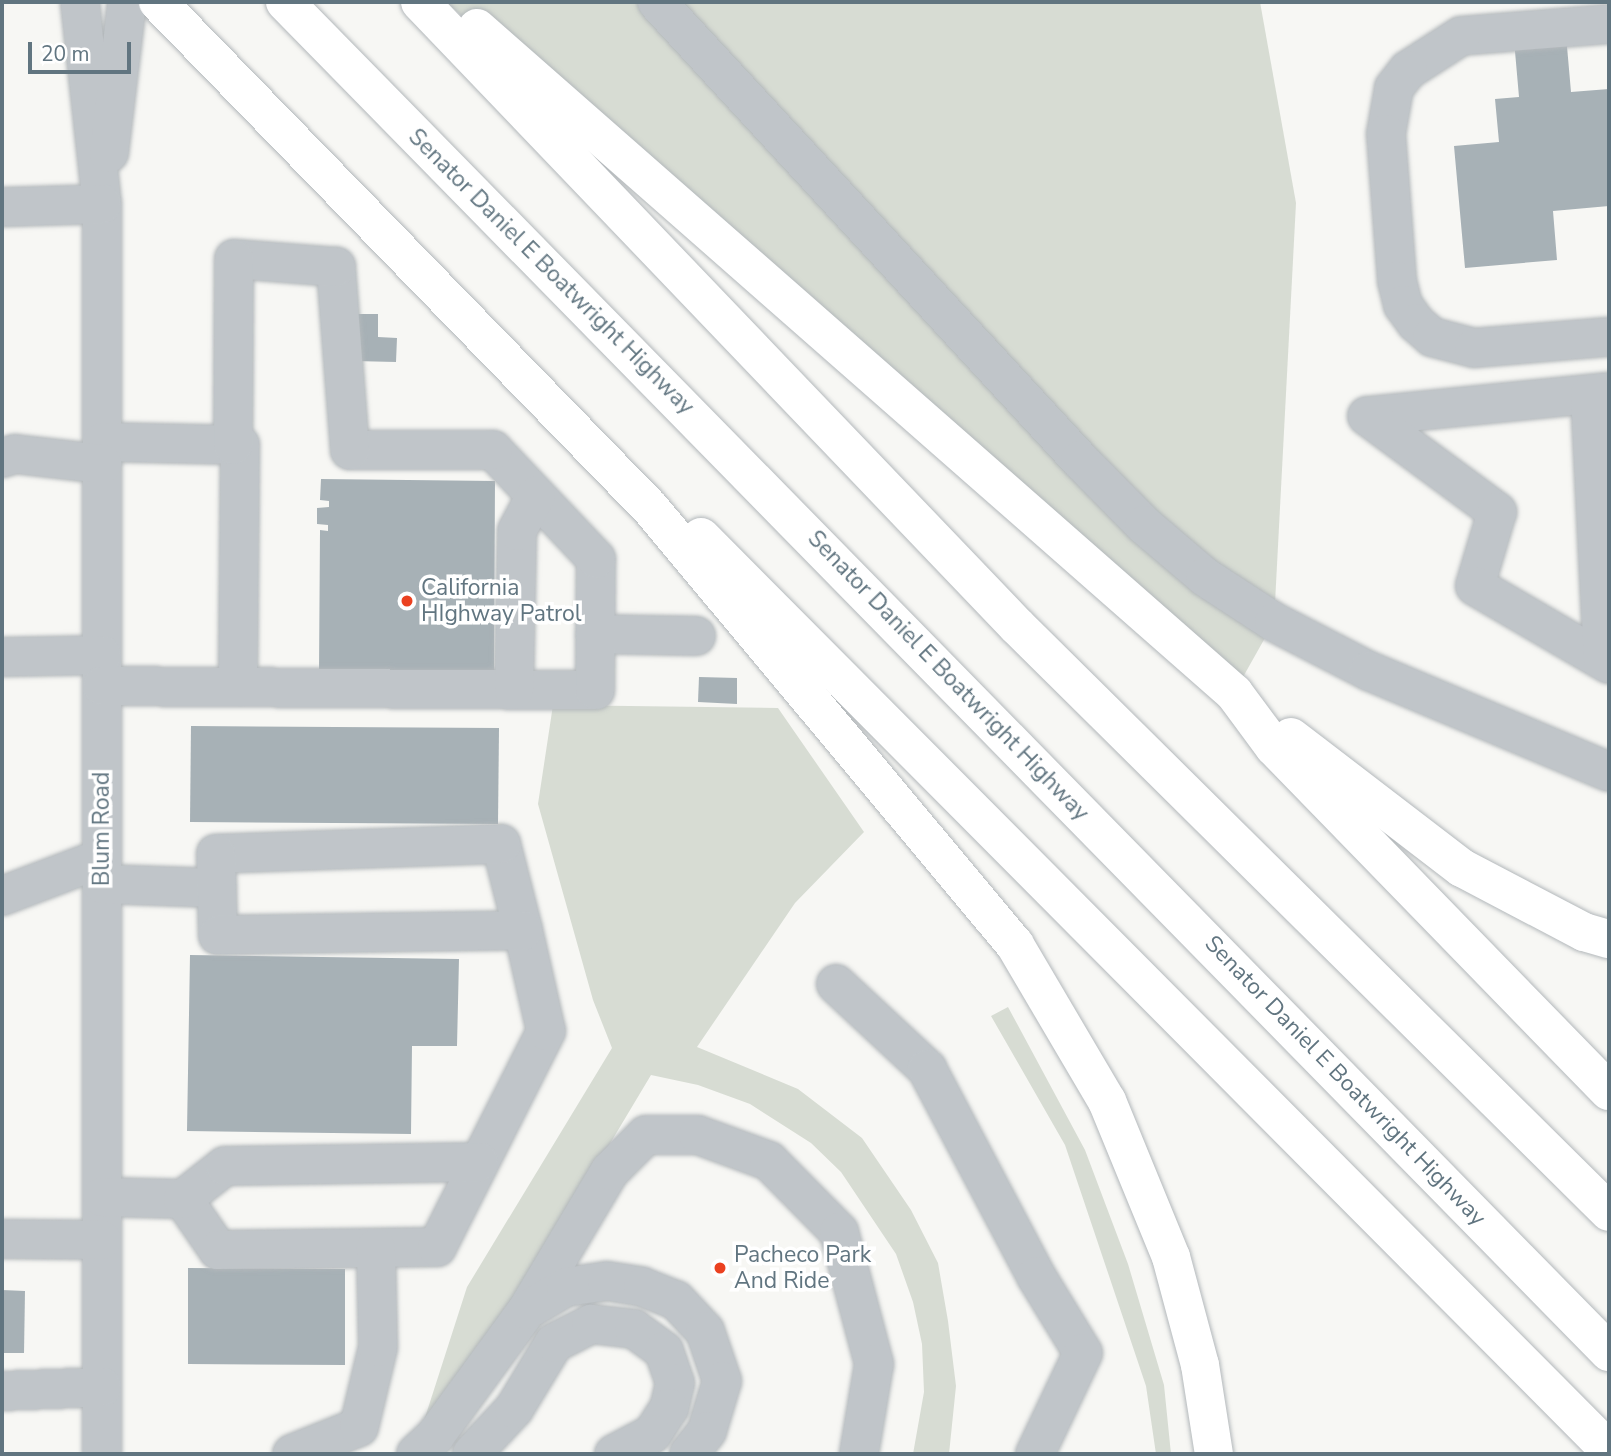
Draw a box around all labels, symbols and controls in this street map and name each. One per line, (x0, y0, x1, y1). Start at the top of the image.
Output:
scale bar (32, 28, 135, 72)
text: 20 m (41, 40, 90, 68)
street label: Senator Daniel E Boatwright Highway (402, 123, 700, 421)
street label: Senator Daniel E Boatwright Highway (802, 525, 1094, 827)
place label: California HIghway Patrol (421, 574, 582, 628)
marker: California HIghway Patrol (399, 593, 415, 609)
street label: Blum Road (88, 772, 116, 886)
street label: Senator Daniel E Boatwright Highway (1199, 930, 1491, 1232)
place label: Pacheco Park And Ride (734, 1241, 871, 1295)
marker: Pacheco Park And Ride (712, 1260, 728, 1276)

